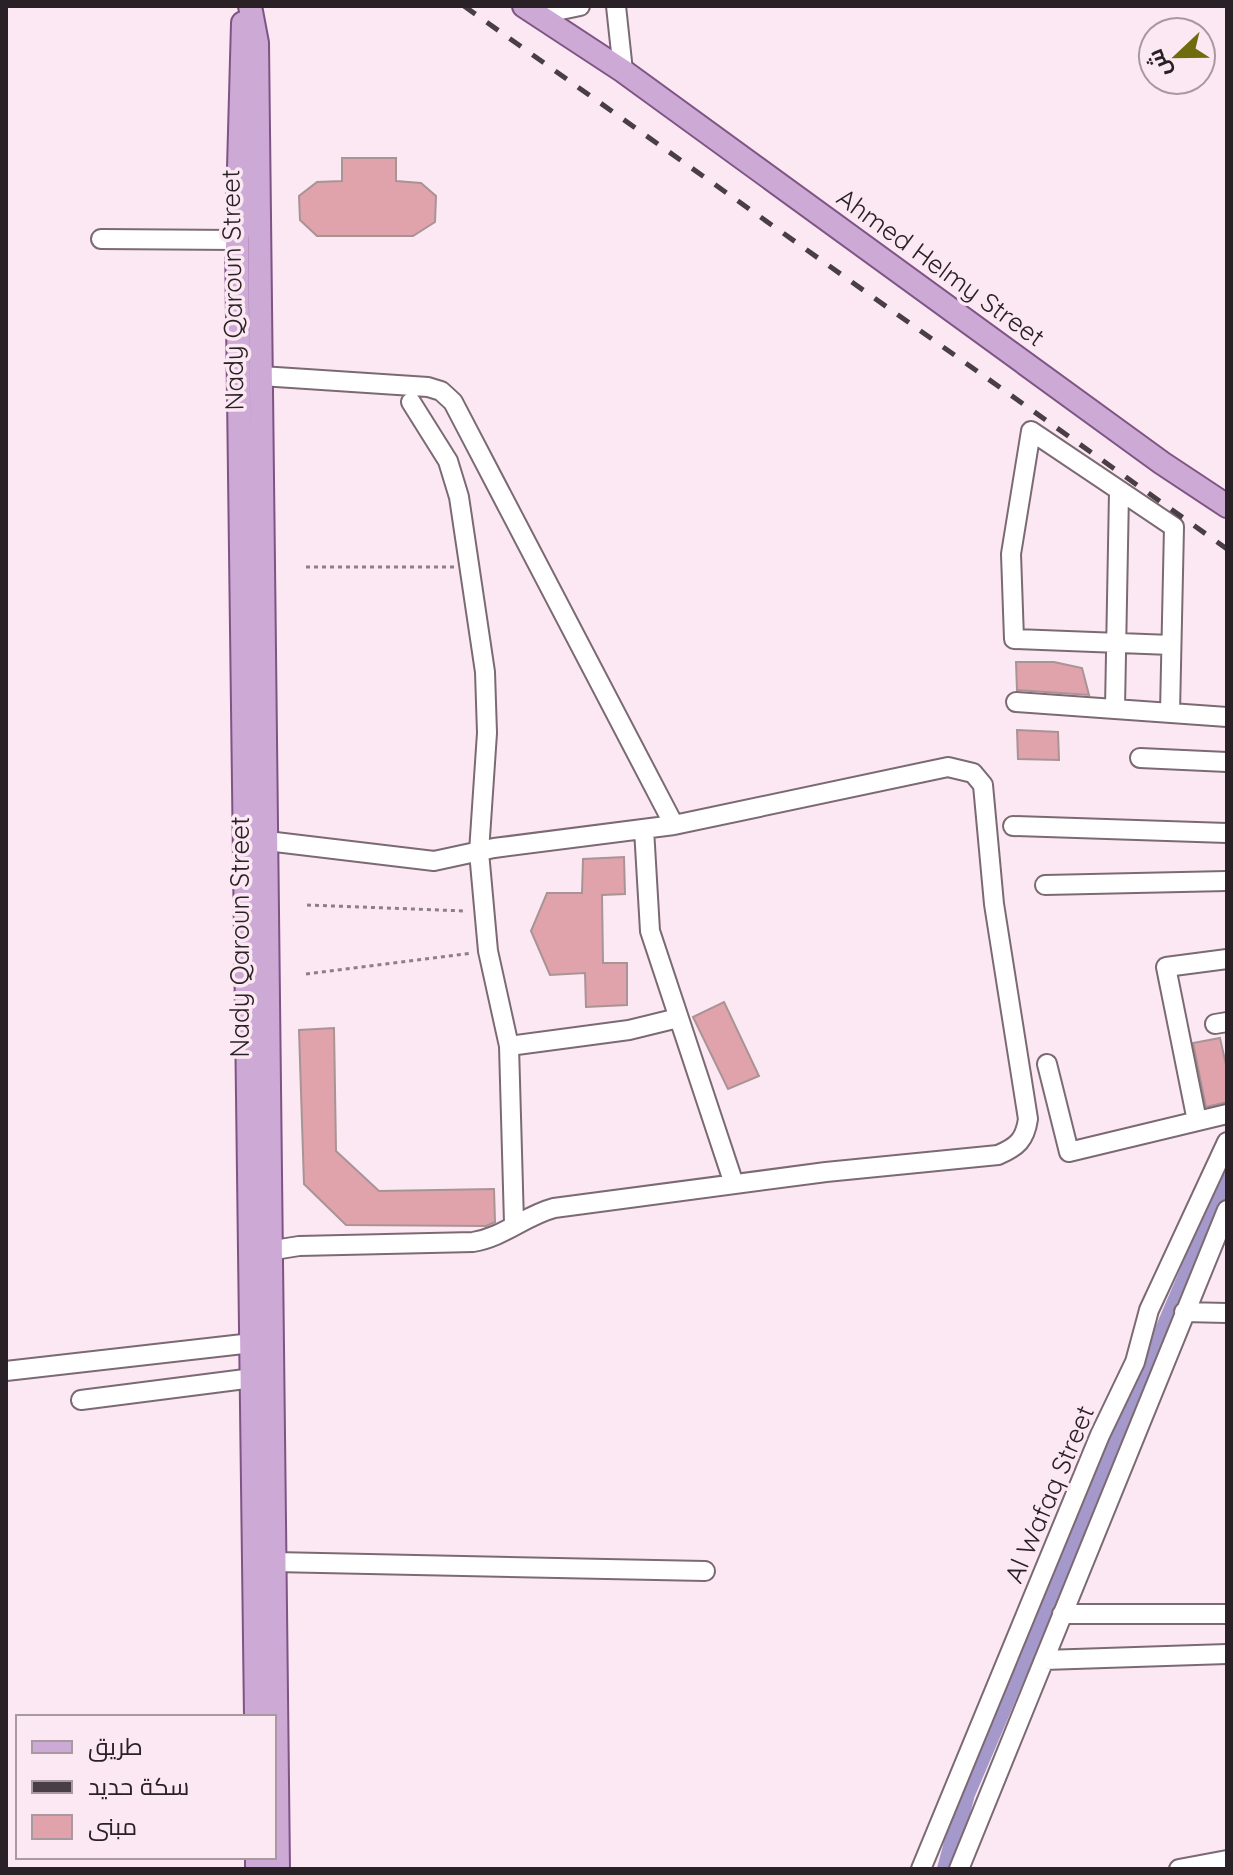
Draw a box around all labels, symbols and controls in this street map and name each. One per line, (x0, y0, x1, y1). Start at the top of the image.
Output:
north arrow (1137, 16, 1217, 96)
text: ش (1140, 45, 1177, 82)
street label: Nady Qaroun Street (213, 169, 251, 411)
street label: Ahmed Helmy Street (831, 181, 1051, 353)
street label: Nady Qaroun Street (223, 816, 256, 1058)
street label: Al Wafaq Street (997, 1400, 1101, 1588)
legend (16, 1715, 276, 1859)
text: طريق (88, 1731, 143, 1762)
text: سكة حديد (88, 1771, 189, 1801)
text: مبنى (88, 1811, 137, 1841)

